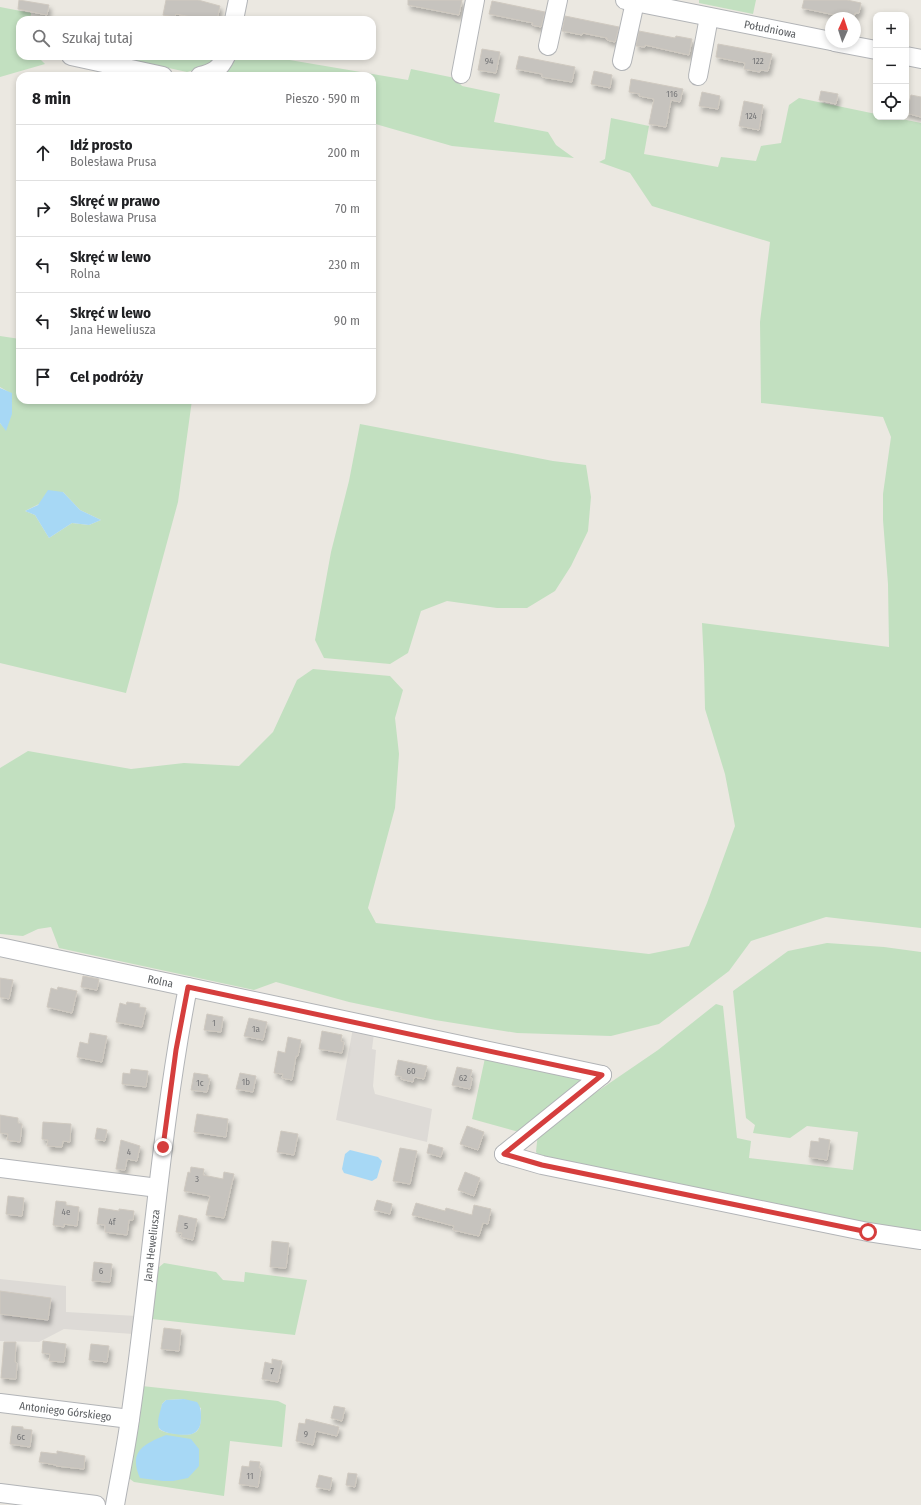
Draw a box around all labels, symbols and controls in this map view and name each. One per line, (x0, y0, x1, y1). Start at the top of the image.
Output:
north arrow (825, 12, 861, 48)
map controls (873, 12, 909, 120)
button: + (873, 12, 909, 48)
search box (16, 16, 376, 60)
street label: Południowa (743, 17, 797, 40)
icon: search (30, 27, 52, 49)
text: Szukaj tutaj (62, 29, 133, 47)
button: − (873, 48, 909, 84)
house number: 94 (485, 56, 494, 66)
house number: 122 (752, 56, 764, 66)
button: locate (873, 84, 909, 120)
text: 8 min (32, 88, 71, 109)
house number: 116 (666, 89, 678, 99)
text: Pieszo · 590 m (285, 91, 360, 106)
house number: 124 (745, 111, 757, 121)
text: Idź prosto (70, 136, 132, 154)
icon: ahead (32, 142, 54, 164)
text: 200 m (328, 145, 360, 160)
text: Bolesława Prusa (70, 154, 157, 169)
text: Skręć w prawo (70, 192, 160, 210)
icon: right (32, 198, 54, 220)
text: 70 m (335, 201, 360, 216)
text: Bolesława Prusa (70, 210, 157, 225)
text: Skręć w lewo (70, 248, 151, 266)
icon: left (32, 254, 54, 276)
text: 230 m (329, 257, 360, 272)
text: Rolna (70, 266, 100, 281)
text: Skręć w lewo (70, 304, 151, 322)
icon: left (32, 310, 54, 332)
text: 90 m (334, 313, 360, 328)
text: Jana Heweliusza (70, 322, 156, 337)
icon: arrive (32, 366, 54, 388)
text: Cel podróży (70, 368, 143, 386)
street label: Rolna (146, 972, 174, 990)
house number: 1 (212, 1018, 216, 1028)
house number: 1a (252, 1024, 261, 1034)
house number: 60 (406, 1066, 416, 1076)
house number: 62 (459, 1073, 467, 1083)
house number: 1b (242, 1077, 250, 1087)
house number: 1c (196, 1078, 204, 1088)
route end (154, 1138, 172, 1156)
house number: 4 (127, 1147, 132, 1157)
house number: 3 (195, 1174, 199, 1184)
house number: 4e (62, 1207, 71, 1217)
street label: Jana Heweliusza (141, 1209, 162, 1282)
house number: 4f (108, 1217, 117, 1227)
house number: 5 (184, 1221, 188, 1231)
route start (859, 1223, 877, 1241)
house number: 6 (99, 1266, 104, 1276)
house number: 7 (270, 1366, 274, 1376)
street label: Antoniego Górskiego (19, 1399, 113, 1423)
house number: 9 (304, 1429, 308, 1439)
house number: 6c (17, 1432, 25, 1442)
house number: 11 (247, 1471, 253, 1481)

